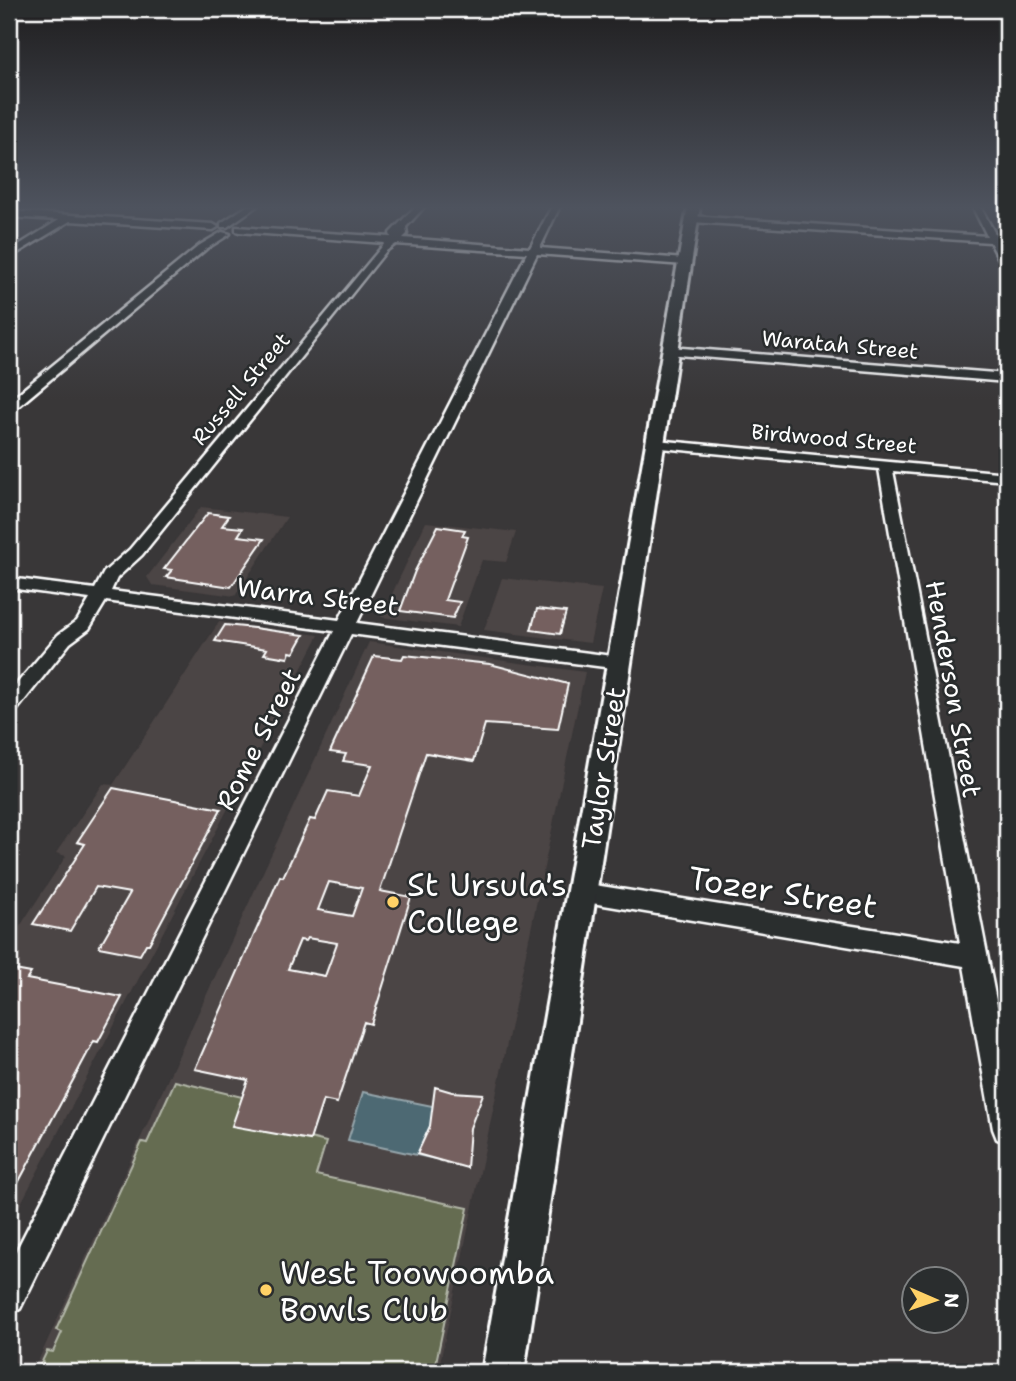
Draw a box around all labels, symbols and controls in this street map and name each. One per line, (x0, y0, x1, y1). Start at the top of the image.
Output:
street label: Waratah Street (761, 324, 919, 366)
street label: Russell Street (186, 327, 296, 451)
street label: Birdwood Street (750, 418, 918, 460)
street label: Warra Street (235, 569, 401, 623)
street label: Henderson Street (918, 578, 990, 800)
street label: Rome Street (207, 662, 309, 816)
street label: Taylor Street (573, 684, 633, 852)
street label: Tozer Street (686, 856, 880, 928)
place label: St Ursula's College (407, 863, 567, 943)
marker: St Ursula's College (385, 894, 401, 910)
place label: West Toowoomba Bowls Club (280, 1251, 554, 1331)
north arrow (900, 1266, 970, 1336)
marker: West Toowoomba Bowls Club (258, 1282, 274, 1298)
text: N (939, 1293, 964, 1309)

